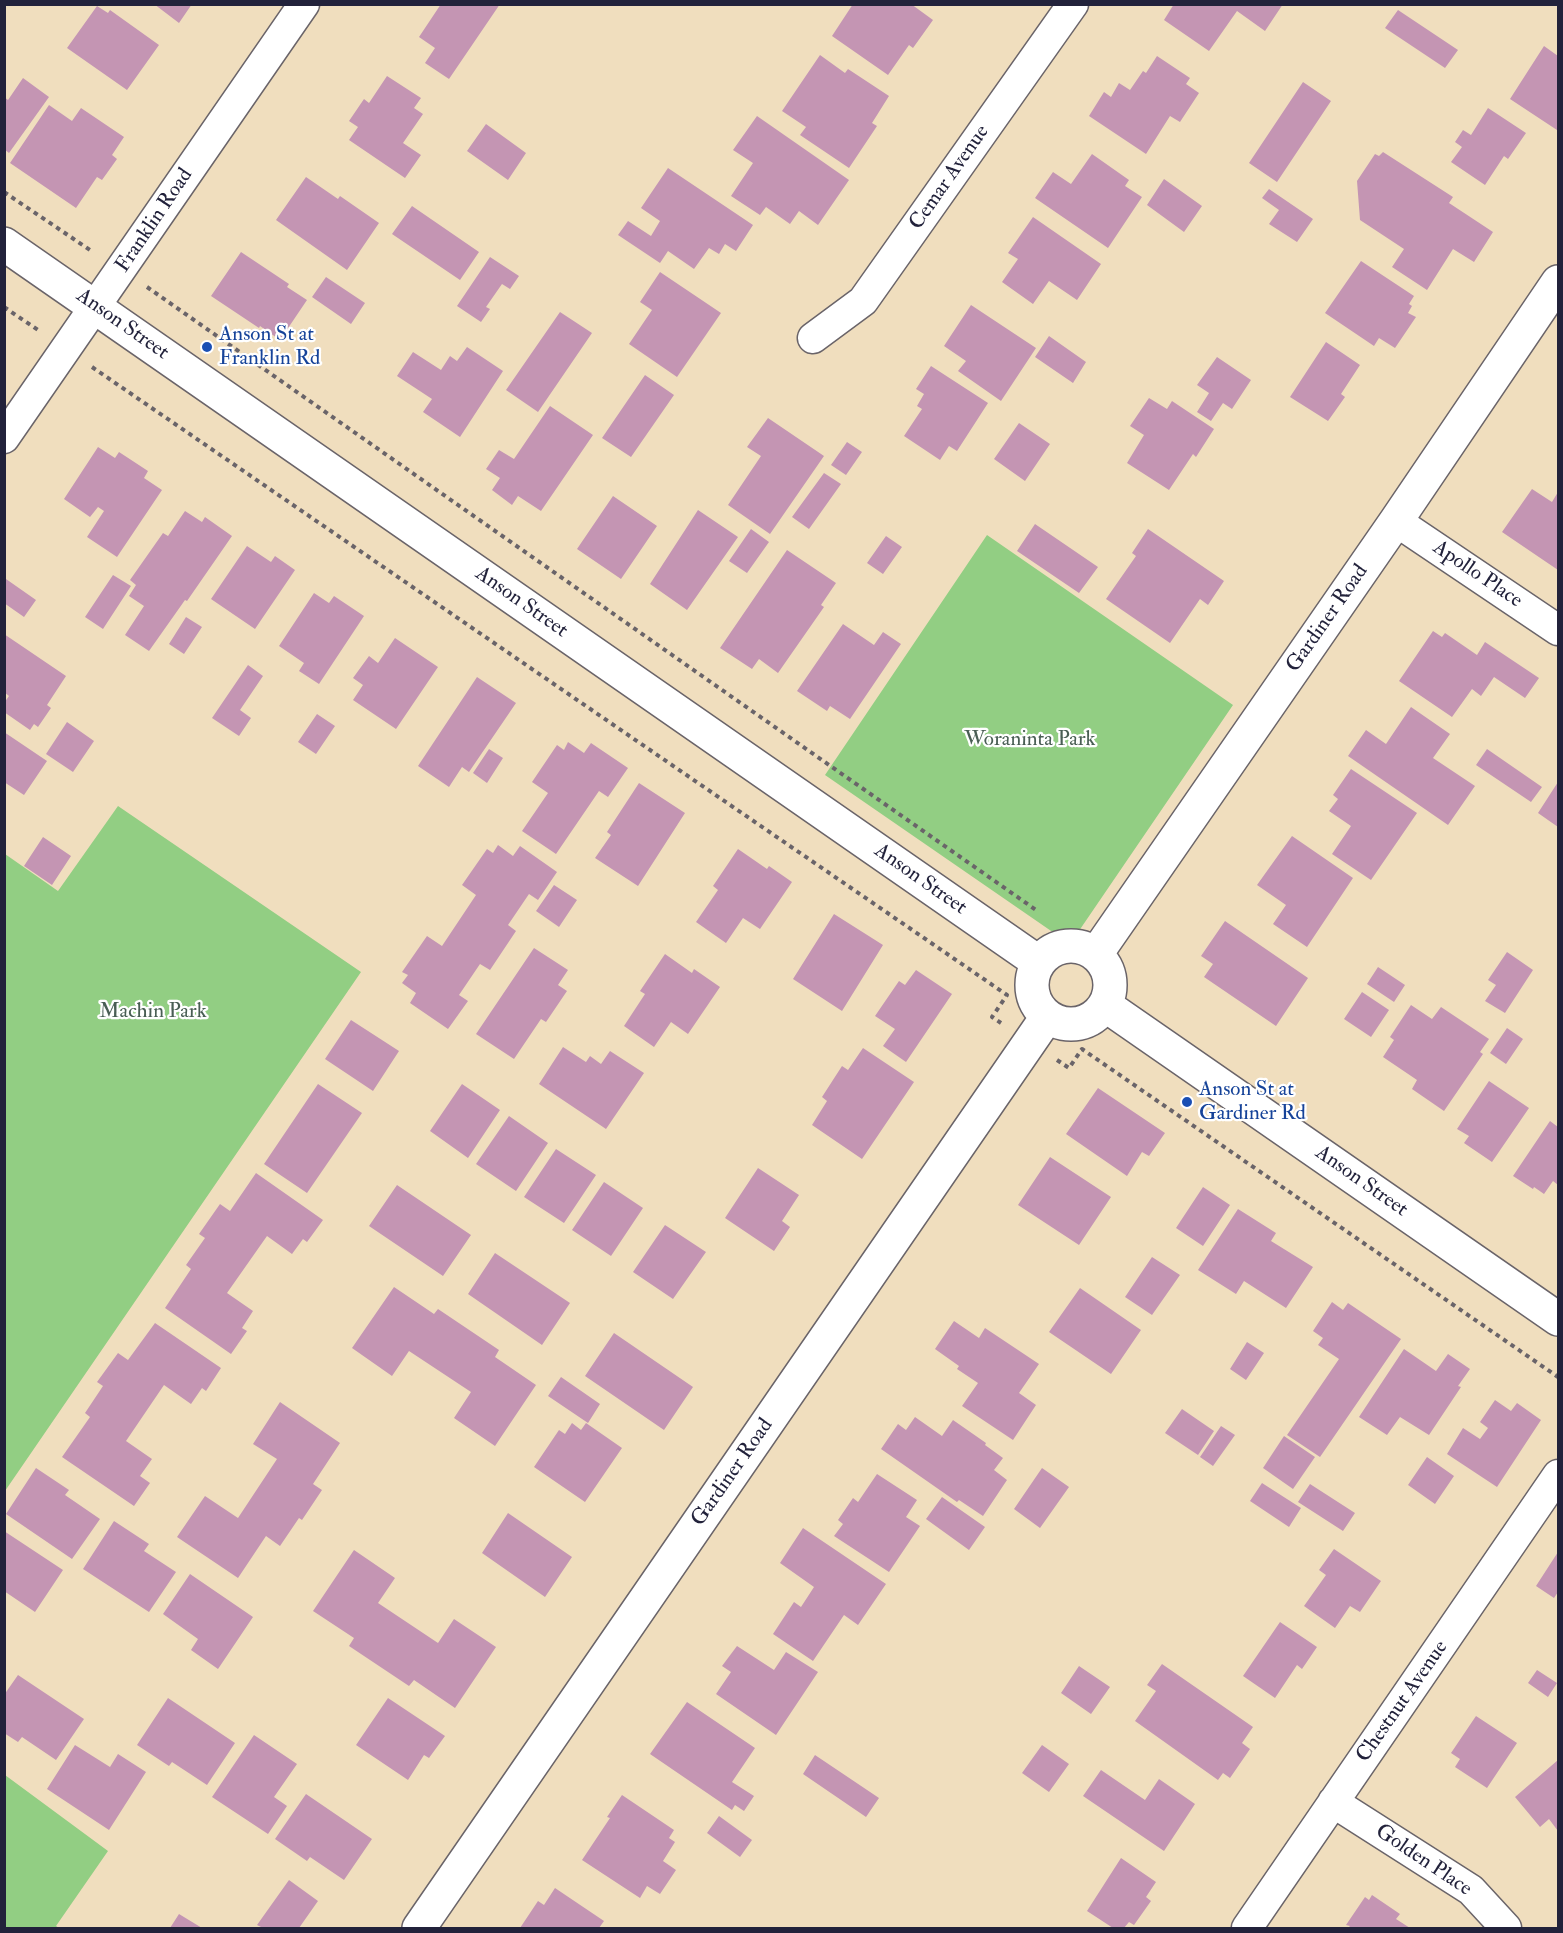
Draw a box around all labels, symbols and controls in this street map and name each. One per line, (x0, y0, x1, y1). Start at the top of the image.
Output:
street label: Cemar Avenue (905, 121, 995, 235)
street label: Franklin Road (111, 164, 199, 278)
street label: Anson Street (71, 284, 173, 366)
place label: Anson St at Franklin Rd (219, 322, 320, 372)
marker: Anson St at Franklin Rd (200, 340, 214, 354)
street label: Apollo Place (1427, 536, 1527, 614)
street label: Gardiner Road (1282, 560, 1374, 678)
street label: Anson Street (470, 562, 572, 644)
park label: Woraninta Park (964, 727, 1096, 753)
street label: Anson Street (869, 839, 971, 921)
park label: Machin Park (99, 999, 207, 1025)
place label: Anson St at Gardiner Rd (1199, 1077, 1306, 1127)
marker: Anson St at Gardiner Rd (1180, 1095, 1194, 1109)
street label: Anson Street (1310, 1141, 1412, 1223)
street label: Gardiner Road (687, 1414, 779, 1532)
street label: Chestnut Avenue (1352, 1636, 1454, 1768)
street label: Golden Place (1370, 1820, 1476, 1902)

